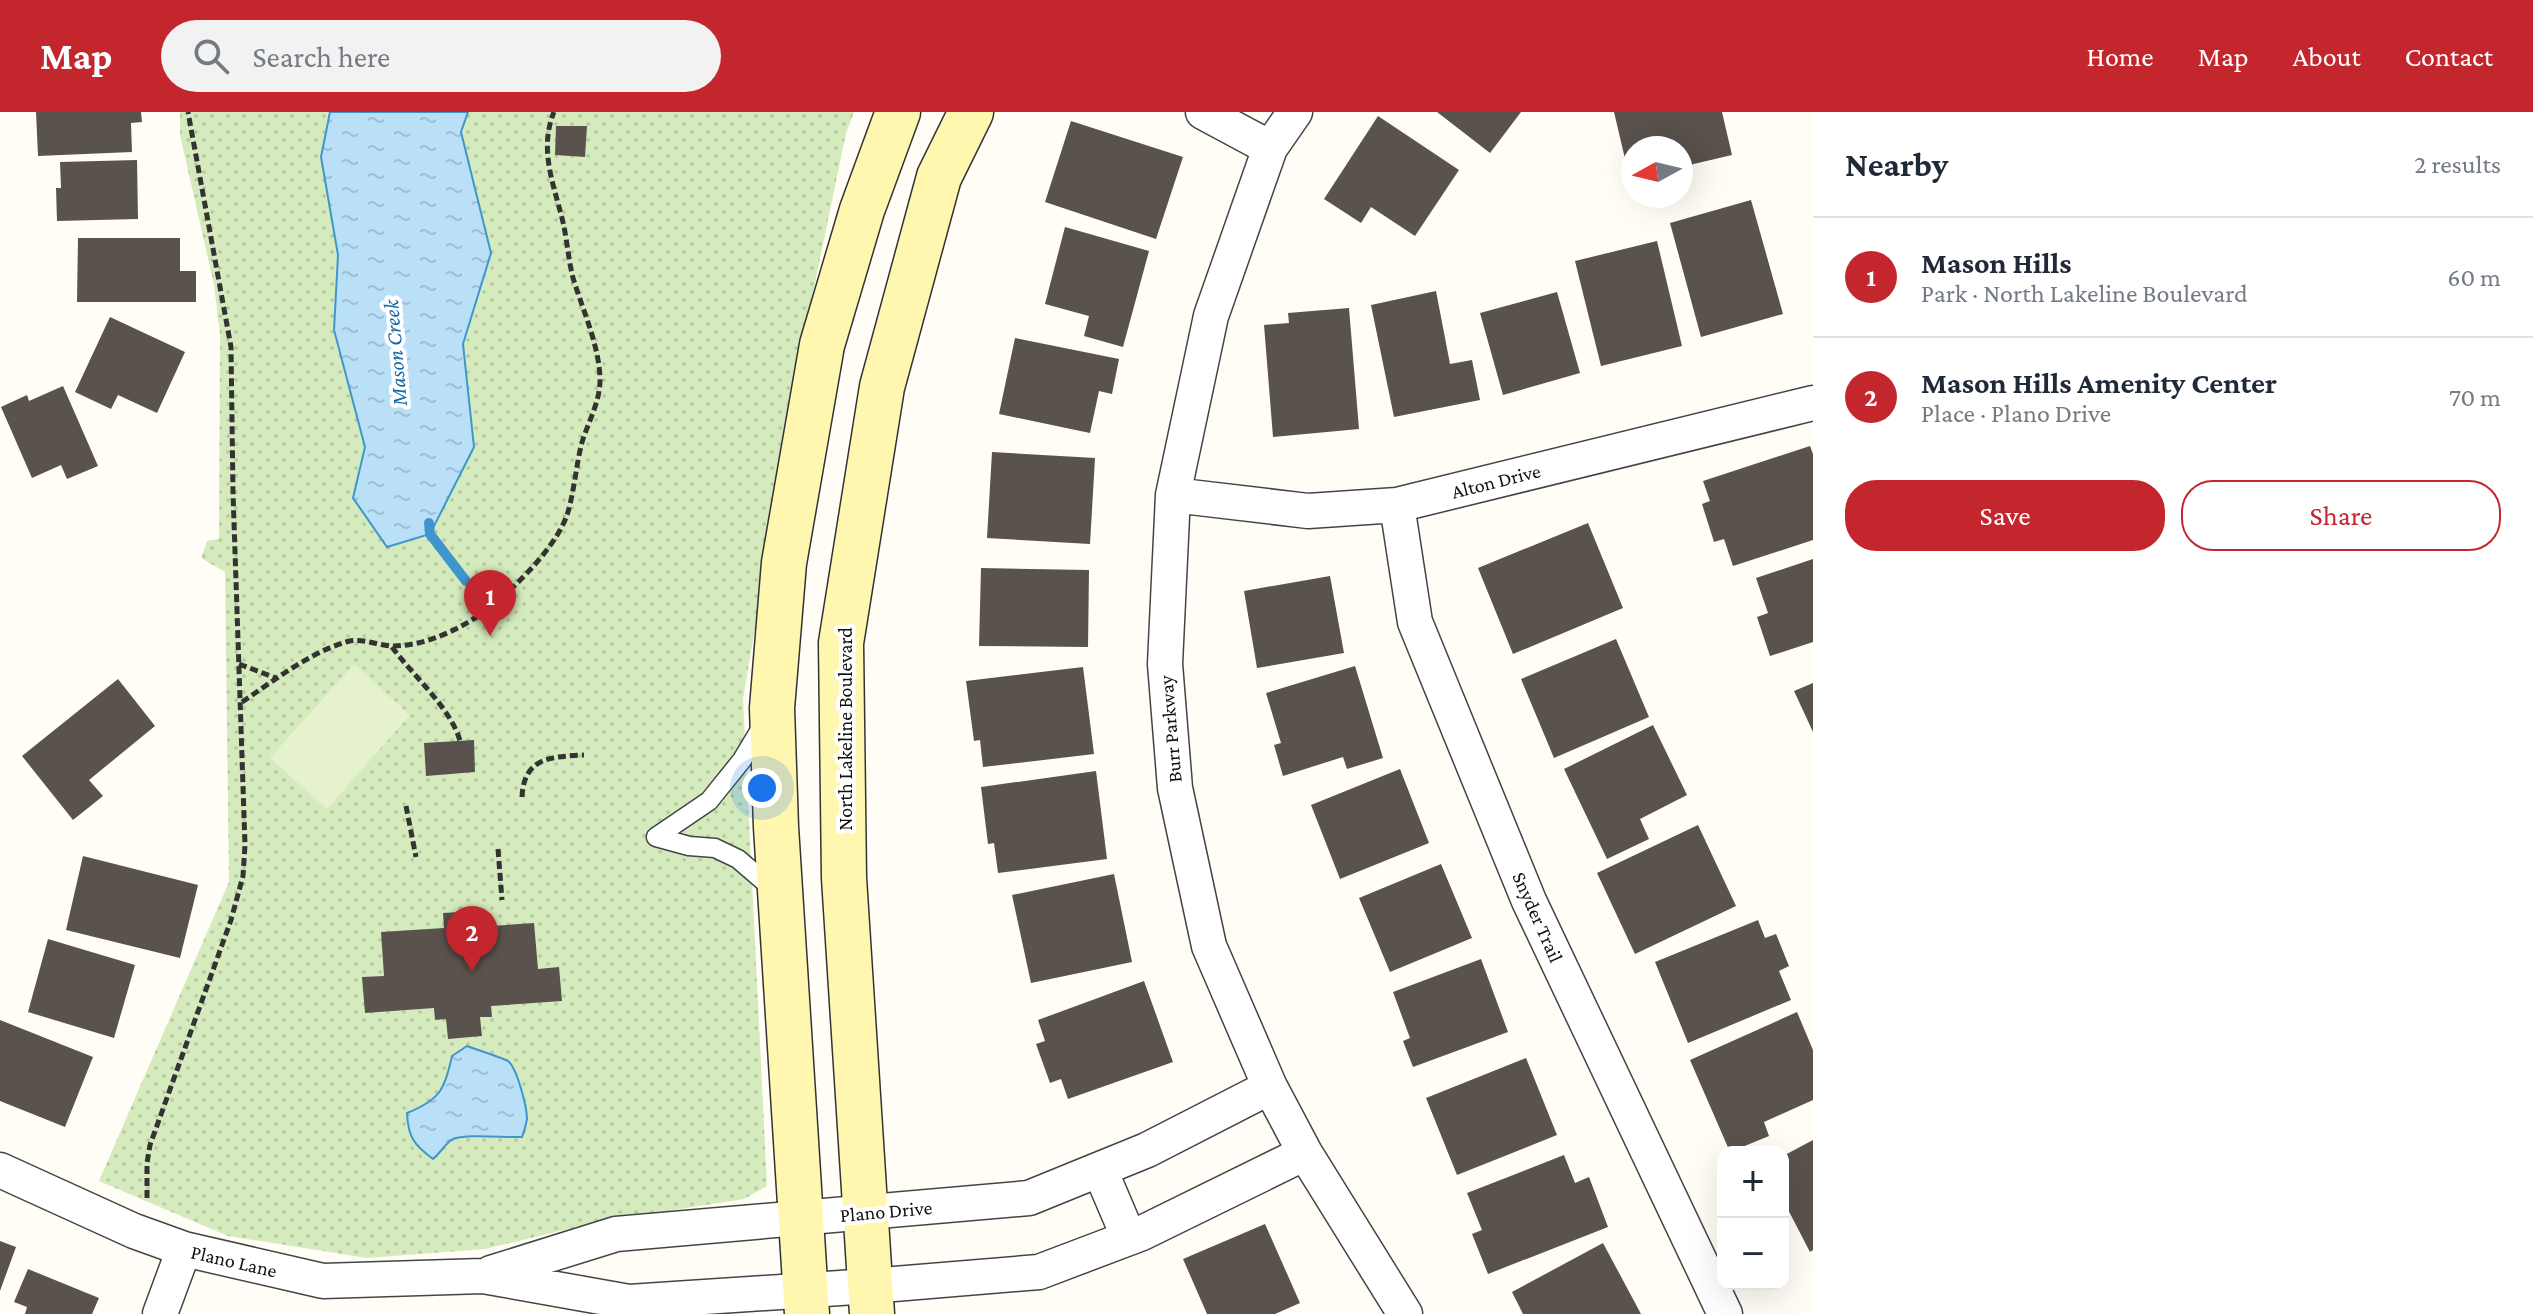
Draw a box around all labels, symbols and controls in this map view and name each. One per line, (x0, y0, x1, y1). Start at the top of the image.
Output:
search box (161, 20, 721, 92)
icon: search (189, 34, 233, 78)
text: Map (40, 35, 113, 77)
text: Search here (253, 40, 390, 73)
text: Home (2087, 41, 2154, 72)
text: Map (2198, 41, 2249, 72)
text: About (2293, 41, 2361, 72)
text: Contact (2405, 41, 2493, 72)
north arrow (1621, 136, 1693, 208)
text: Nearby (1845, 146, 1948, 183)
text: 2 results (2414, 150, 2501, 179)
text: Mason Hills (1921, 246, 2072, 279)
text: 1 (1866, 263, 1876, 292)
text: 60 m (2447, 263, 2501, 292)
text: Park · North Lakeline Boulevard (1921, 279, 2248, 308)
water label: Mason Creek (378, 297, 412, 408)
text: Mason Hills Amenity Center (1921, 366, 2277, 399)
text: 2 (1864, 383, 1878, 412)
text: 70 m (2449, 383, 2501, 412)
text: Place · Plano Drive (1921, 399, 2111, 428)
street label: Alton Drive (1449, 459, 1543, 503)
button: Save (1845, 480, 2165, 551)
button: Share (2181, 480, 2501, 551)
pin: 1 (464, 570, 516, 636)
street label: North Lakeline Boulevard (834, 627, 856, 831)
street label: Burr Parkway (1154, 674, 1187, 784)
your location (742, 768, 782, 808)
street label: Snyder Trail (1507, 868, 1568, 966)
pin: 2 (446, 906, 498, 972)
map controls (1717, 1146, 1789, 1290)
button: + (1717, 1146, 1789, 1218)
street label: Plano Drive (839, 1196, 933, 1226)
button: − (1717, 1218, 1789, 1290)
street label: Plano Lane (189, 1240, 279, 1282)

